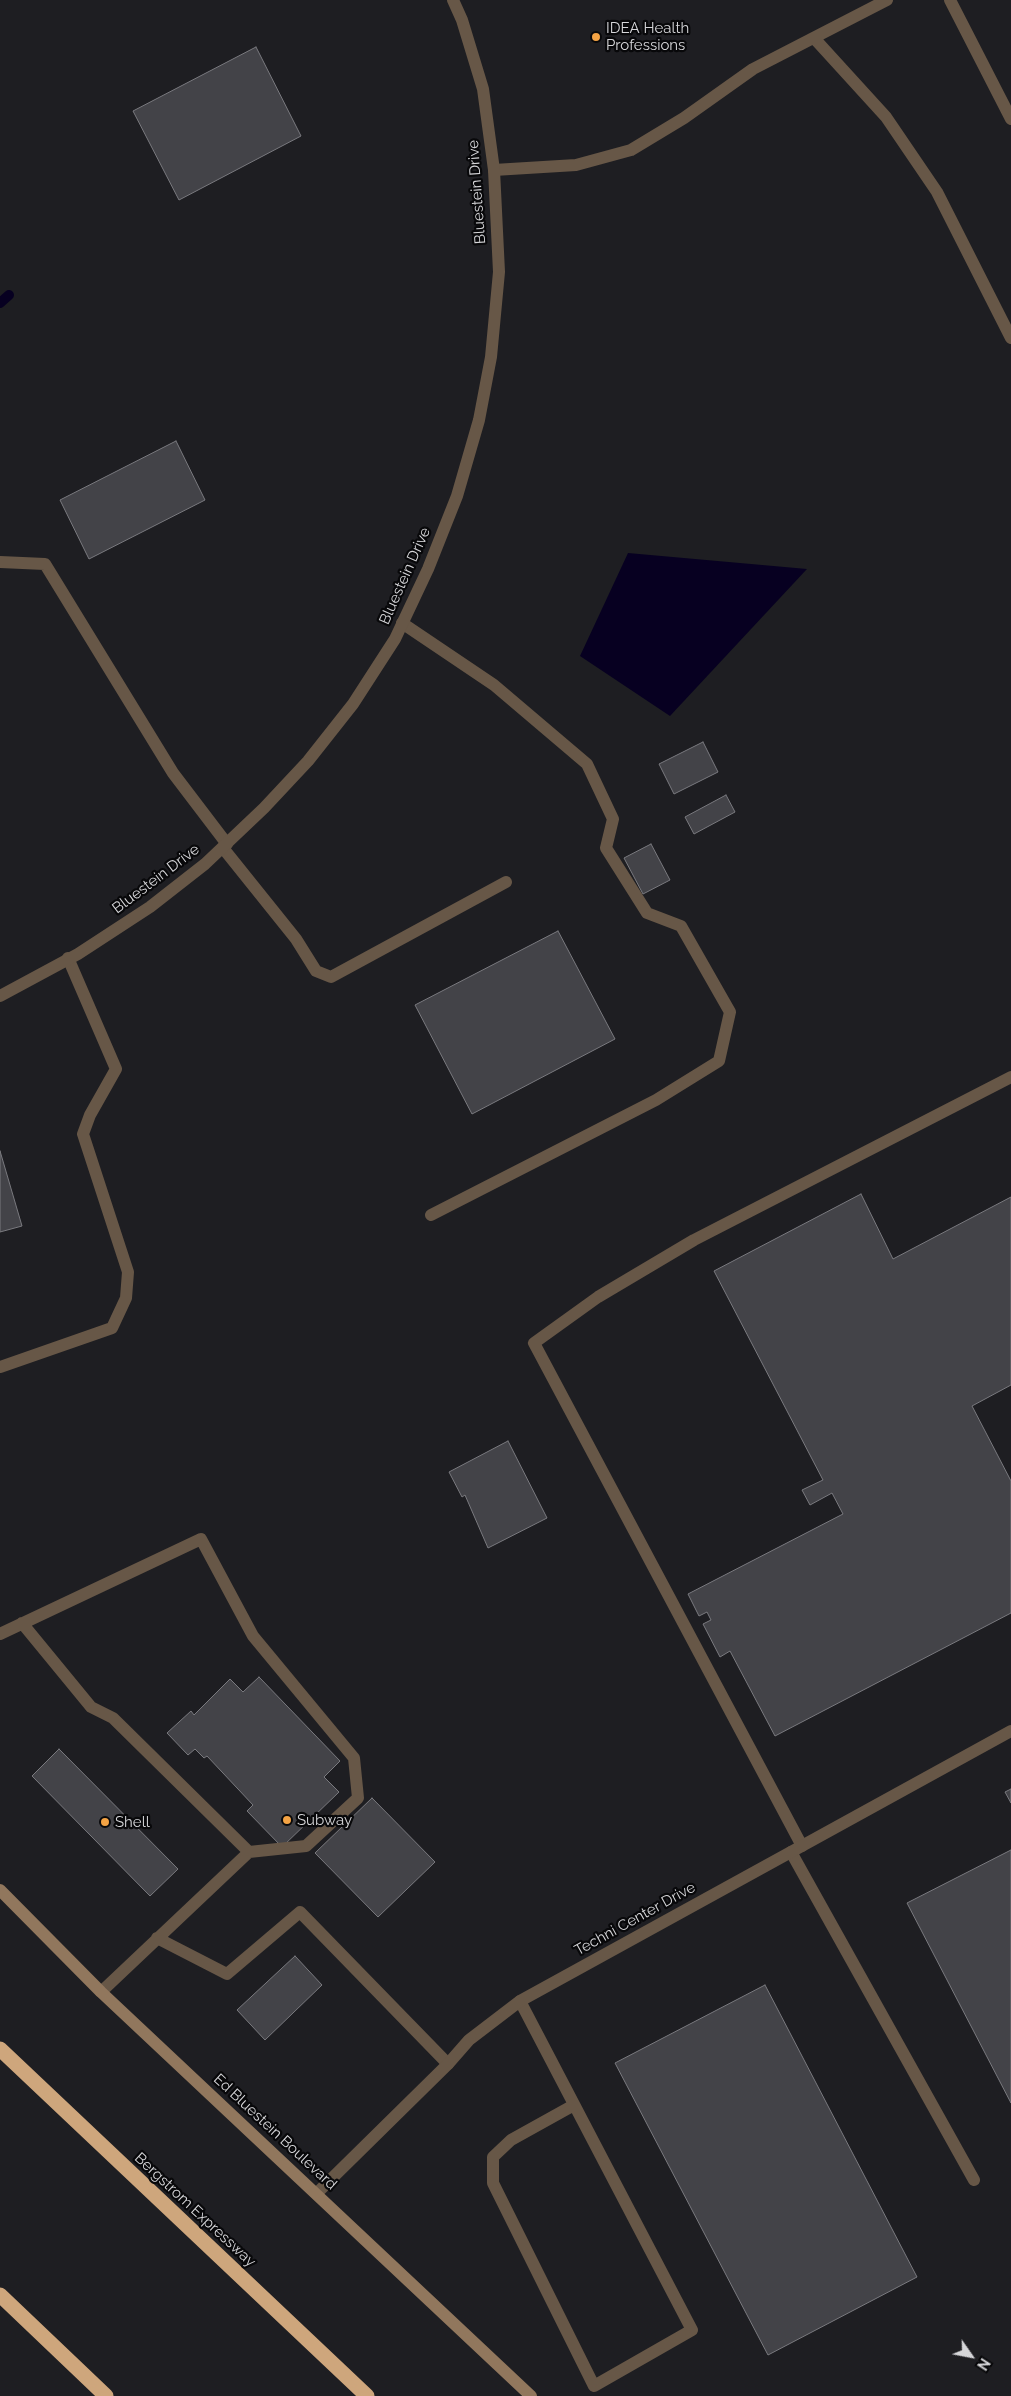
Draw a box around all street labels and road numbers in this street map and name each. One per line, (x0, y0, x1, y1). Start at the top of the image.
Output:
street label: Bluestein Drive (464, 139, 490, 245)
street label: Bluestein Drive (376, 525, 434, 627)
street label: Bluestein Drive (109, 840, 203, 918)
street label: Techni Center Drive (571, 1878, 699, 1960)
street label: Ed Bluestein Boulevard (210, 2070, 340, 2194)
street label: Bergstrom Expressway (131, 2149, 259, 2271)

